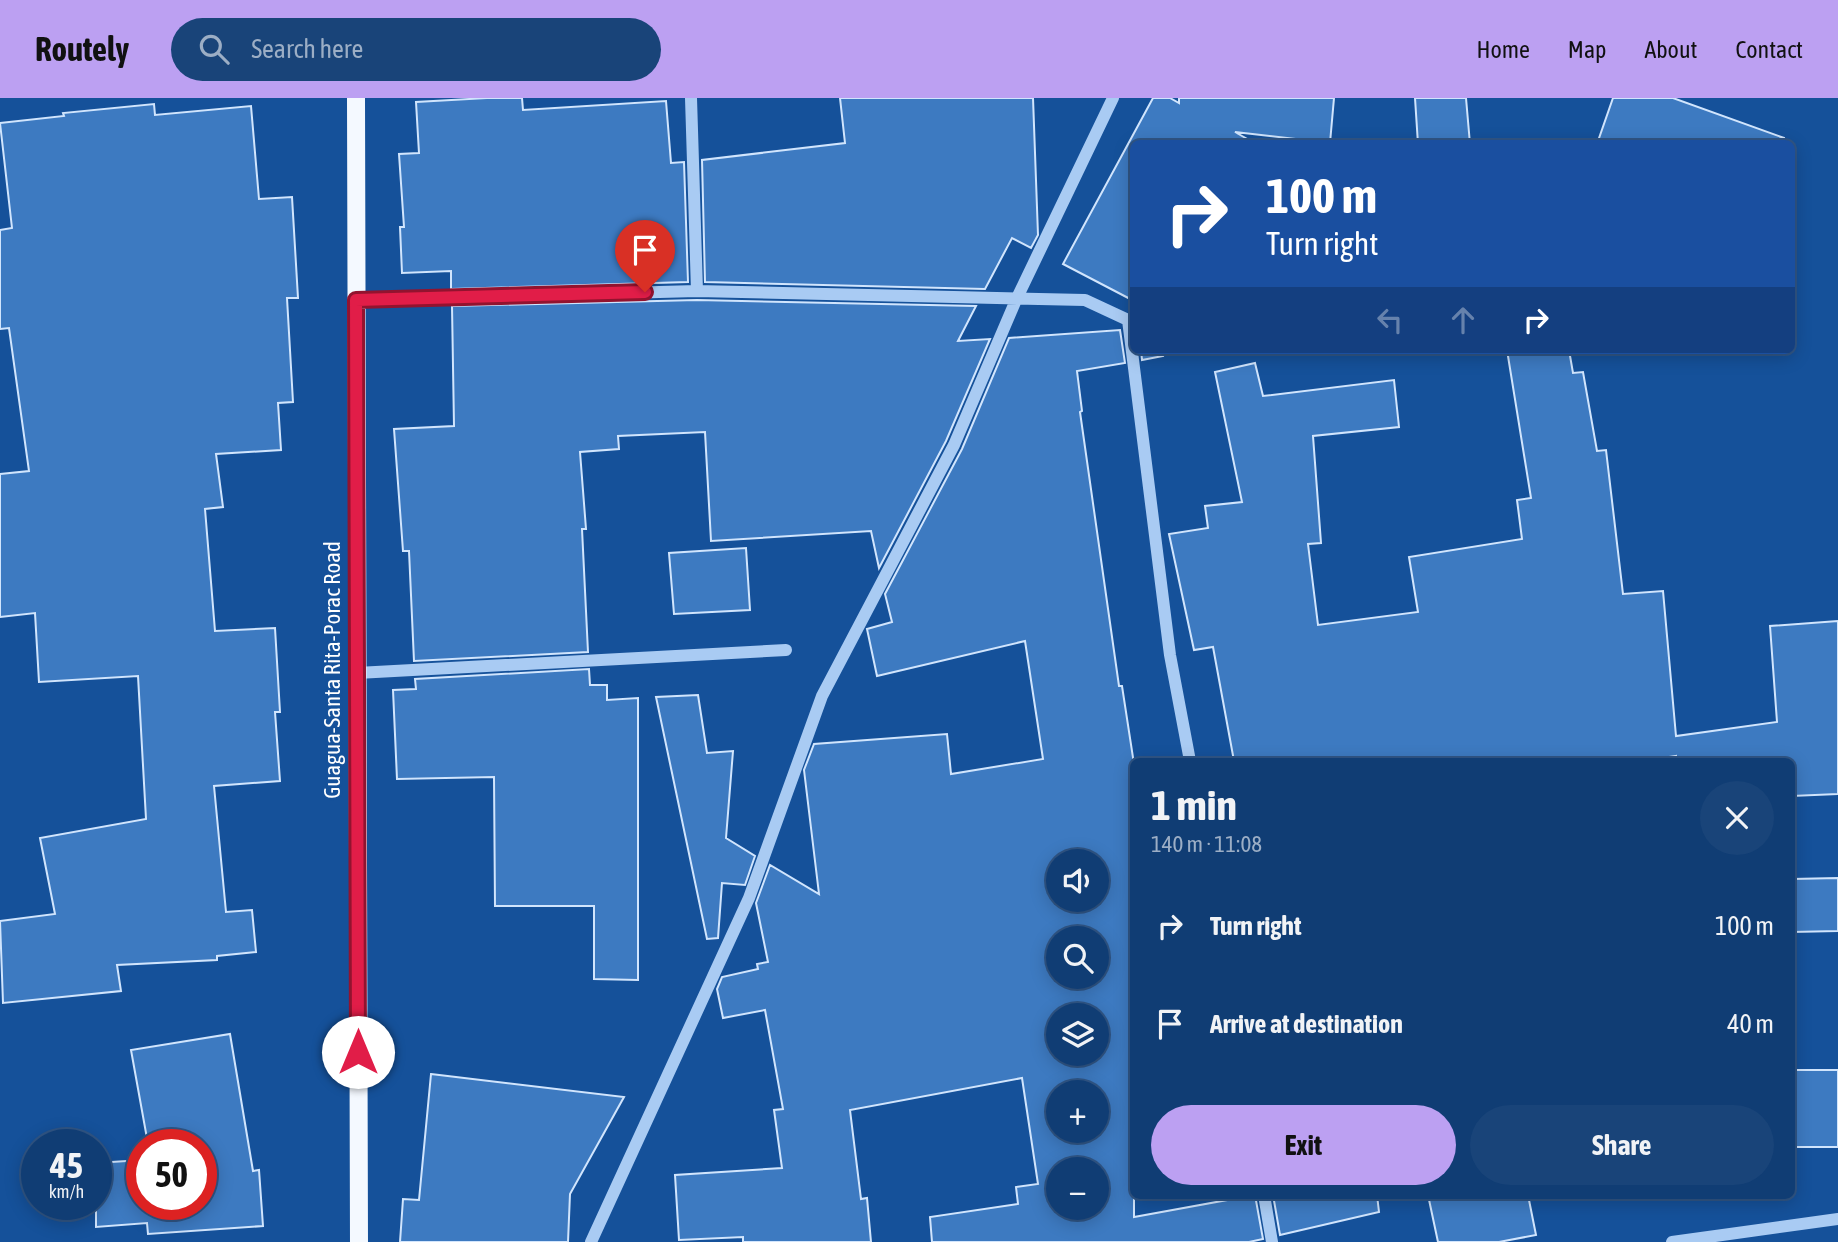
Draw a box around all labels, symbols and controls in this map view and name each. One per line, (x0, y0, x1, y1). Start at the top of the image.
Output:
search box (171, 18, 661, 81)
text: Routely (35, 30, 129, 68)
icon: search (195, 30, 233, 68)
text: Search here (251, 34, 363, 64)
text: Home (1476, 36, 1530, 63)
text: Map (1568, 36, 1606, 63)
text: About (1644, 36, 1697, 63)
text: Contact (1735, 36, 1803, 63)
text: 100 m (1266, 167, 1377, 223)
icon: right (1151, 168, 1242, 259)
pin (615, 220, 675, 292)
text: Turn right (1266, 225, 1379, 262)
icon: arrive (626, 231, 664, 269)
icon: left (1371, 301, 1409, 339)
icon: ahead (1444, 301, 1482, 339)
icon: right (1517, 301, 1555, 339)
street label: Guagua-Santa Rita-Porac Road (319, 541, 345, 799)
text: 1 min (1151, 781, 1237, 829)
button: close (1700, 781, 1774, 855)
text: 140 m · 11:08 (1151, 831, 1262, 857)
map controls (1046, 849, 1109, 1220)
button: sound (1046, 849, 1109, 912)
icon: right (1151, 907, 1189, 945)
text: Turn right (1210, 911, 1301, 941)
text: 100 m (1715, 911, 1774, 941)
button: search (1046, 926, 1109, 989)
button: layers (1046, 1003, 1109, 1066)
icon: arrive (1151, 1005, 1189, 1043)
text: Arrive at destination (1210, 1009, 1403, 1039)
text: 40 m (1727, 1009, 1774, 1039)
position arrow (321, 1015, 395, 1089)
button: + (1046, 1080, 1109, 1143)
button: Exit (1151, 1105, 1456, 1185)
button: Share (1470, 1105, 1774, 1185)
speed limit sign: 50 (126, 1129, 217, 1220)
text: 45 (50, 1145, 83, 1185)
button: − (1046, 1157, 1109, 1220)
text: km/h (49, 1181, 84, 1202)

